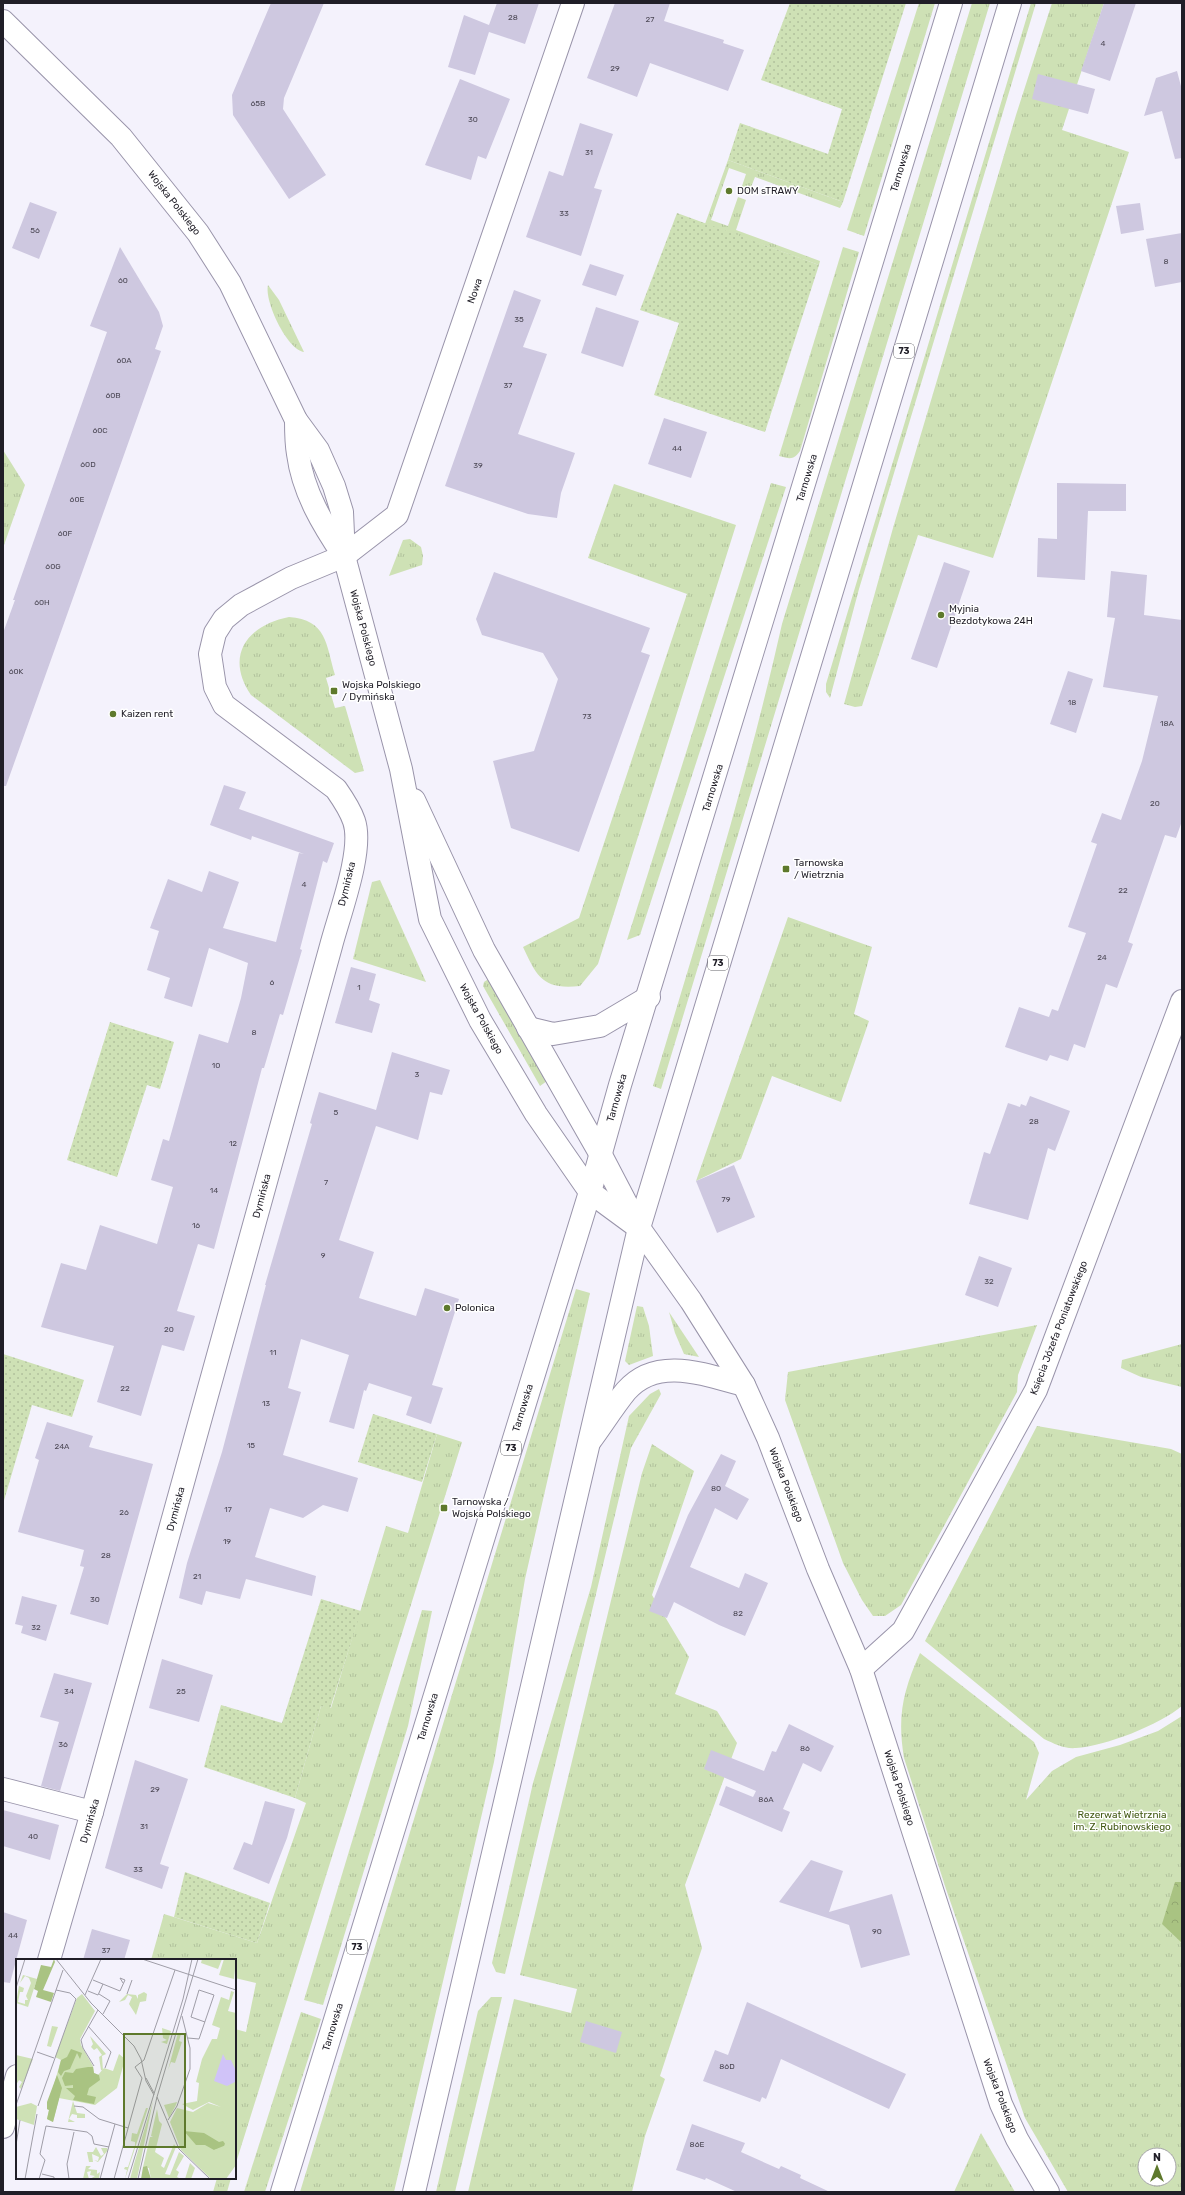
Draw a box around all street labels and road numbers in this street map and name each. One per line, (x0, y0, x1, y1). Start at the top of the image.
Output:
street label: Tarnowska (888, 143, 914, 193)
street label: Wojska Polskiego (145, 168, 203, 238)
street label: Nowa (465, 277, 485, 305)
road number: 73 (894, 344, 914, 358)
street label: Tarnowska (794, 453, 820, 503)
street label: Wojska Polskiego (347, 588, 379, 668)
street label: Tarnowska (700, 763, 726, 813)
street label: Dymińska (336, 860, 358, 908)
road number: 73 (708, 956, 728, 970)
street label: Wojska Polskiego (457, 982, 505, 1057)
street label: Tarnowska (604, 1073, 630, 1123)
street label: Dymińska (250, 1172, 274, 1220)
street label: Księcia Józefa Poniatowskiego (1028, 1259, 1090, 1397)
street label: Tarnowska (510, 1383, 536, 1433)
road number: 73 (501, 1441, 521, 1455)
street label: Wojska Polskiego (766, 1446, 806, 1524)
street label: Dymińska (164, 1485, 188, 1533)
street label: Tarnowska (415, 1692, 441, 1742)
street label: Wojska Polskiego (881, 1749, 917, 1828)
street label: Dymińska (78, 1797, 102, 1845)
road number: 73 (347, 1940, 367, 1954)
street label: Tarnowska (320, 2002, 346, 2052)
street label: Wojska Polskiego (980, 2057, 1020, 2135)

